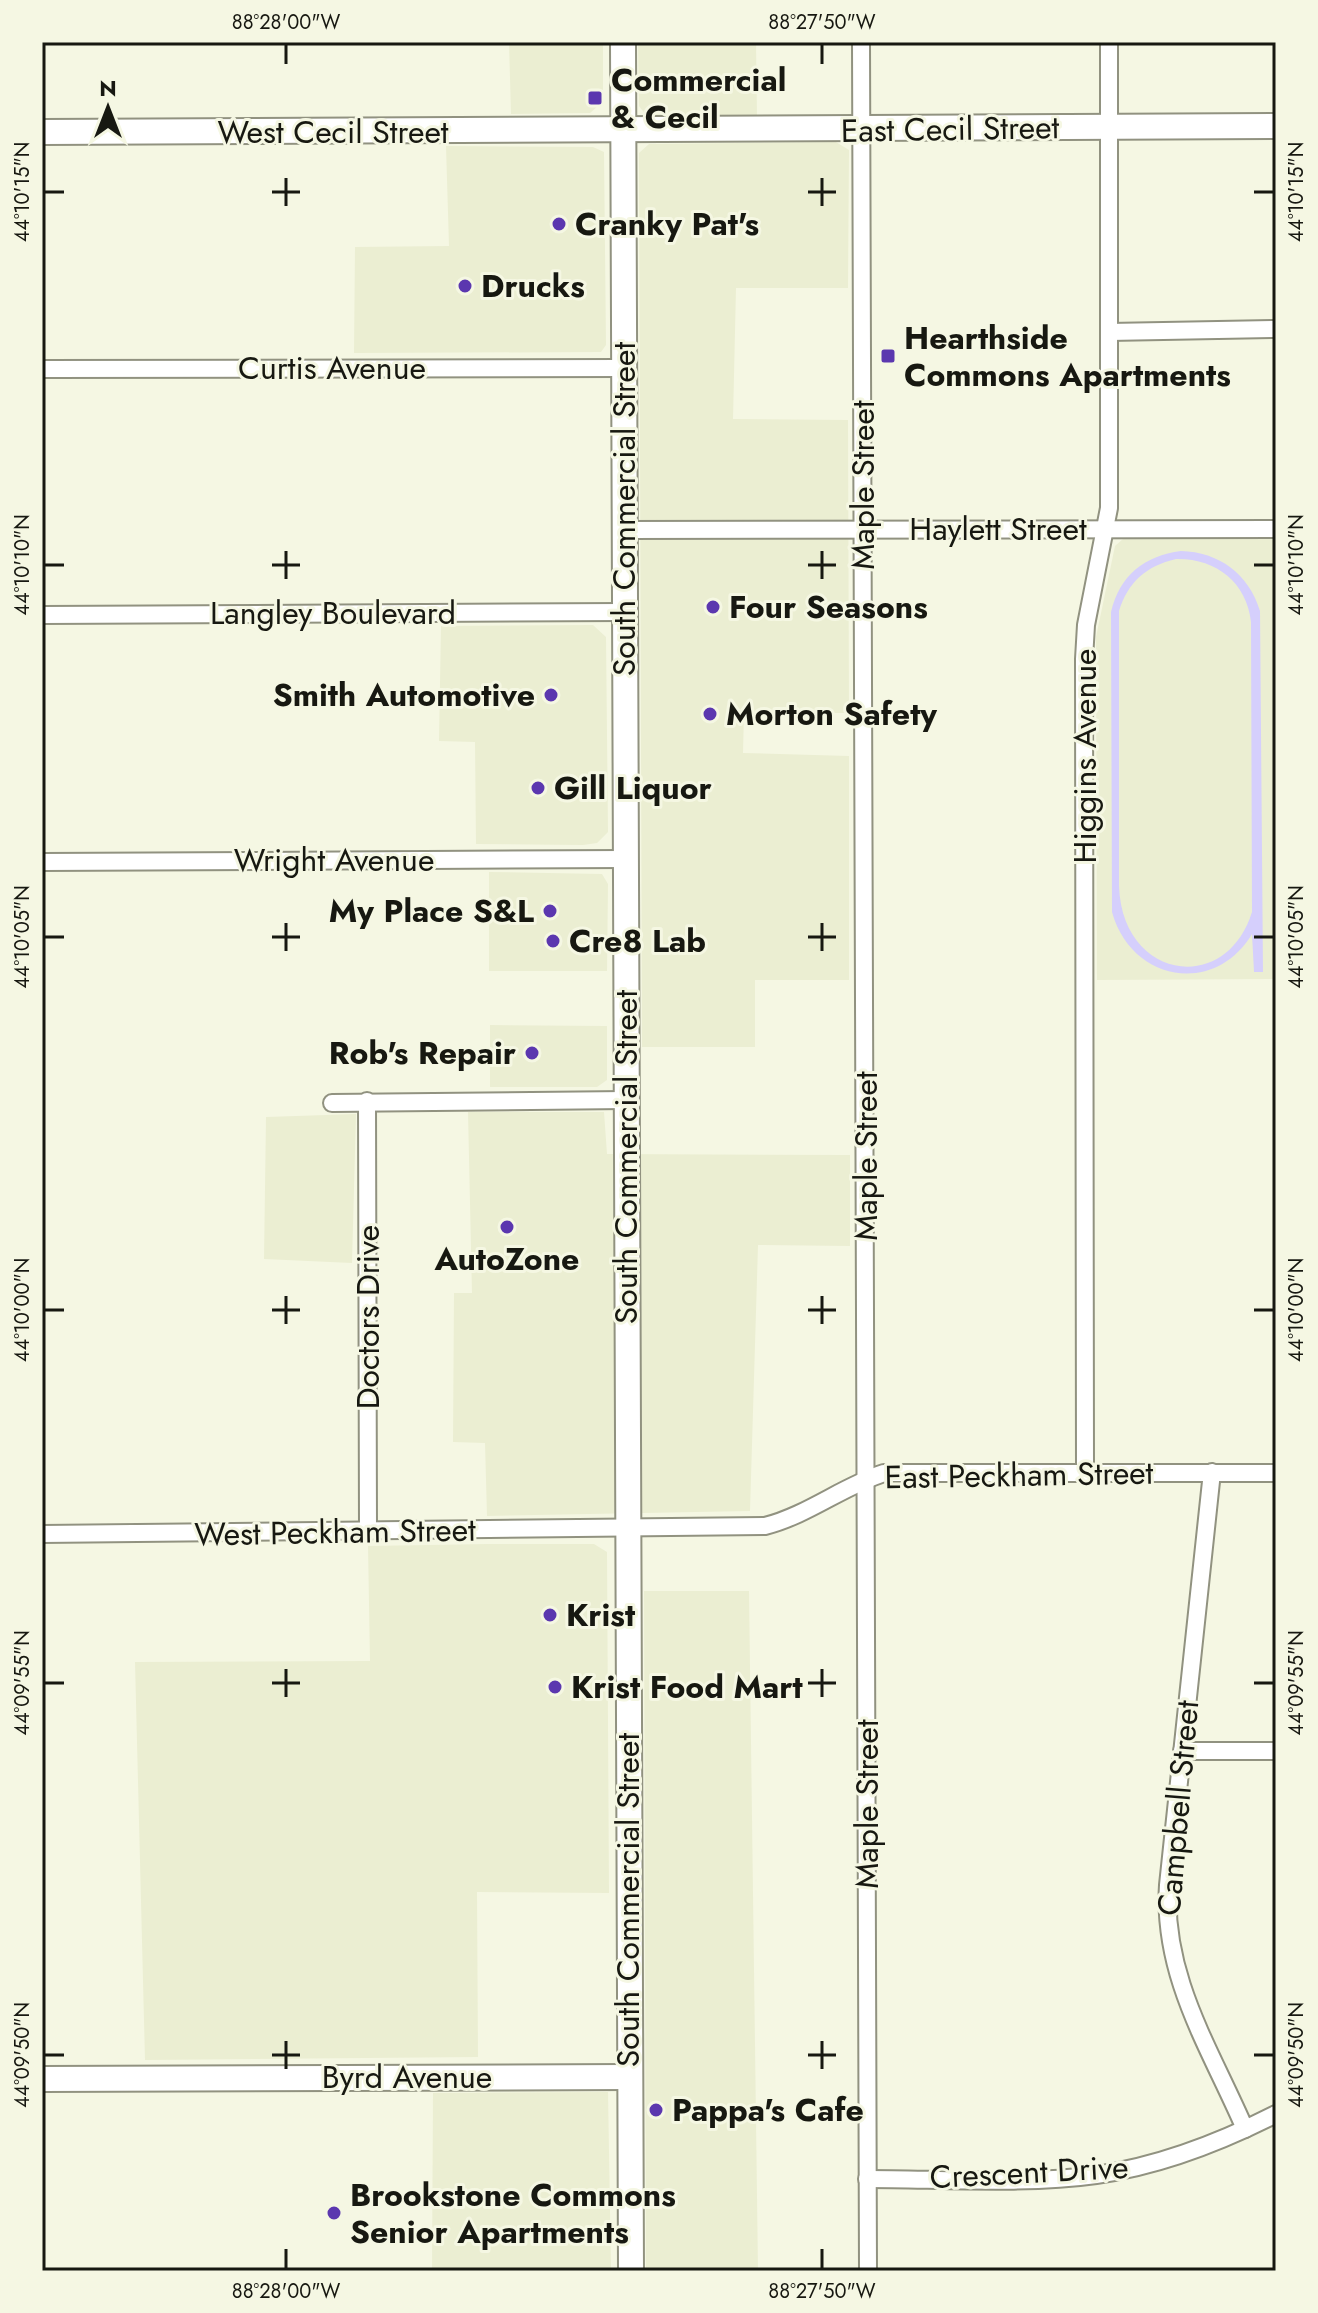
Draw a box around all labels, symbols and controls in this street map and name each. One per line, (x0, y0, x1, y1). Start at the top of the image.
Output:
text: 88°28'00"W (232, 8, 340, 37)
text: 88°27'50"W (768, 8, 876, 37)
place label: Commercial & Cecil (611, 57, 786, 140)
north arrow (68, 68, 148, 148)
text: N (99, 72, 117, 104)
marker: Commercial & Cecil (586, 89, 604, 107)
street label: East Cecil Street (840, 104, 1060, 154)
street label: West Cecil Street (217, 109, 449, 155)
text: 44°10'15"N (8, 142, 37, 242)
text: 44°10'15"N (1282, 142, 1311, 242)
place label: Cranky Pat's (575, 201, 759, 247)
marker: Cranky Pat's (550, 215, 568, 233)
place label: Drucks (481, 263, 585, 309)
marker: Drucks (456, 277, 474, 295)
place label: Hearthside Commons Apartments (904, 315, 1231, 398)
street label: South Commercial Street (601, 341, 647, 676)
street label: Curtis Avenue (238, 345, 426, 391)
marker: Hearthside Commons Apartments (879, 347, 897, 365)
street label: Maple Street (840, 400, 886, 570)
street label: Haylett Street (909, 506, 1087, 552)
text: 44°10'10"N (8, 514, 37, 616)
text: 44°10'10"N (1282, 514, 1311, 616)
place label: Four Seasons (729, 584, 928, 630)
street label: Langley Boulevard (210, 590, 456, 636)
marker: Four Seasons (704, 598, 722, 616)
street label: Higgins Avenue (1062, 649, 1108, 863)
place label: Smith Automotive (273, 672, 535, 718)
marker: Smith Automotive (542, 686, 560, 704)
place label: Morton Safety (726, 691, 937, 737)
marker: Morton Safety (701, 705, 719, 723)
place label: Gill Liquor (554, 765, 712, 811)
marker: Gill Liquor (529, 779, 547, 797)
street label: Wright Avenue (234, 837, 434, 883)
text: 44°10'05"N (8, 885, 37, 989)
text: 44°10'05"N (1282, 885, 1311, 989)
place label: My Place S&L (329, 888, 534, 934)
marker: My Place S&L (541, 902, 559, 920)
place label: Cre8 Lab (569, 918, 706, 964)
marker: Cre8 Lab (544, 932, 562, 950)
street label: South Commercial Street (603, 989, 649, 1324)
place label: Rob's Repair (329, 1030, 516, 1076)
marker: Rob's Repair (523, 1044, 541, 1062)
street label: Maple Street (843, 1071, 889, 1241)
marker: AutoZone (498, 1218, 516, 1236)
street label: Doctors Drive (345, 1225, 391, 1409)
place label: AutoZone (434, 1236, 579, 1282)
text: 44°10'00"N (8, 1258, 37, 1362)
text: 44°10'00"N (1282, 1258, 1311, 1362)
street label: East Peckham Street (884, 1450, 1154, 1500)
street label: West Peckham Street (194, 1507, 476, 1557)
place label: Krist (566, 1592, 636, 1638)
marker: Krist (541, 1606, 559, 1624)
text: 44°09'55"N (8, 1630, 37, 1736)
text: 44°09'55"N (1282, 1630, 1311, 1736)
place label: Krist Food Mart (571, 1664, 803, 1710)
marker: Krist Food Mart (546, 1678, 564, 1696)
street label: Campbell Street (1146, 1698, 1210, 1918)
street label: Maple Street (844, 1719, 890, 1889)
street label: South Commercial Street (605, 1732, 651, 2067)
text: 44°09'50"N (8, 2002, 37, 2108)
text: 44°09'50"N (1282, 2002, 1311, 2108)
street label: Byrd Avenue (322, 2054, 492, 2100)
place label: Pappa's Cafe (672, 2087, 864, 2133)
marker: Pappa's Cafe (647, 2101, 665, 2119)
street label: Crescent Drive (929, 2144, 1129, 2200)
place label: Brookstone Commons Senior Apartments (350, 2172, 676, 2255)
marker: Brookstone Commons Senior Apartments (325, 2204, 343, 2222)
text: 88°28'00"W (232, 2277, 340, 2306)
text: 88°27'50"W (768, 2277, 876, 2306)

